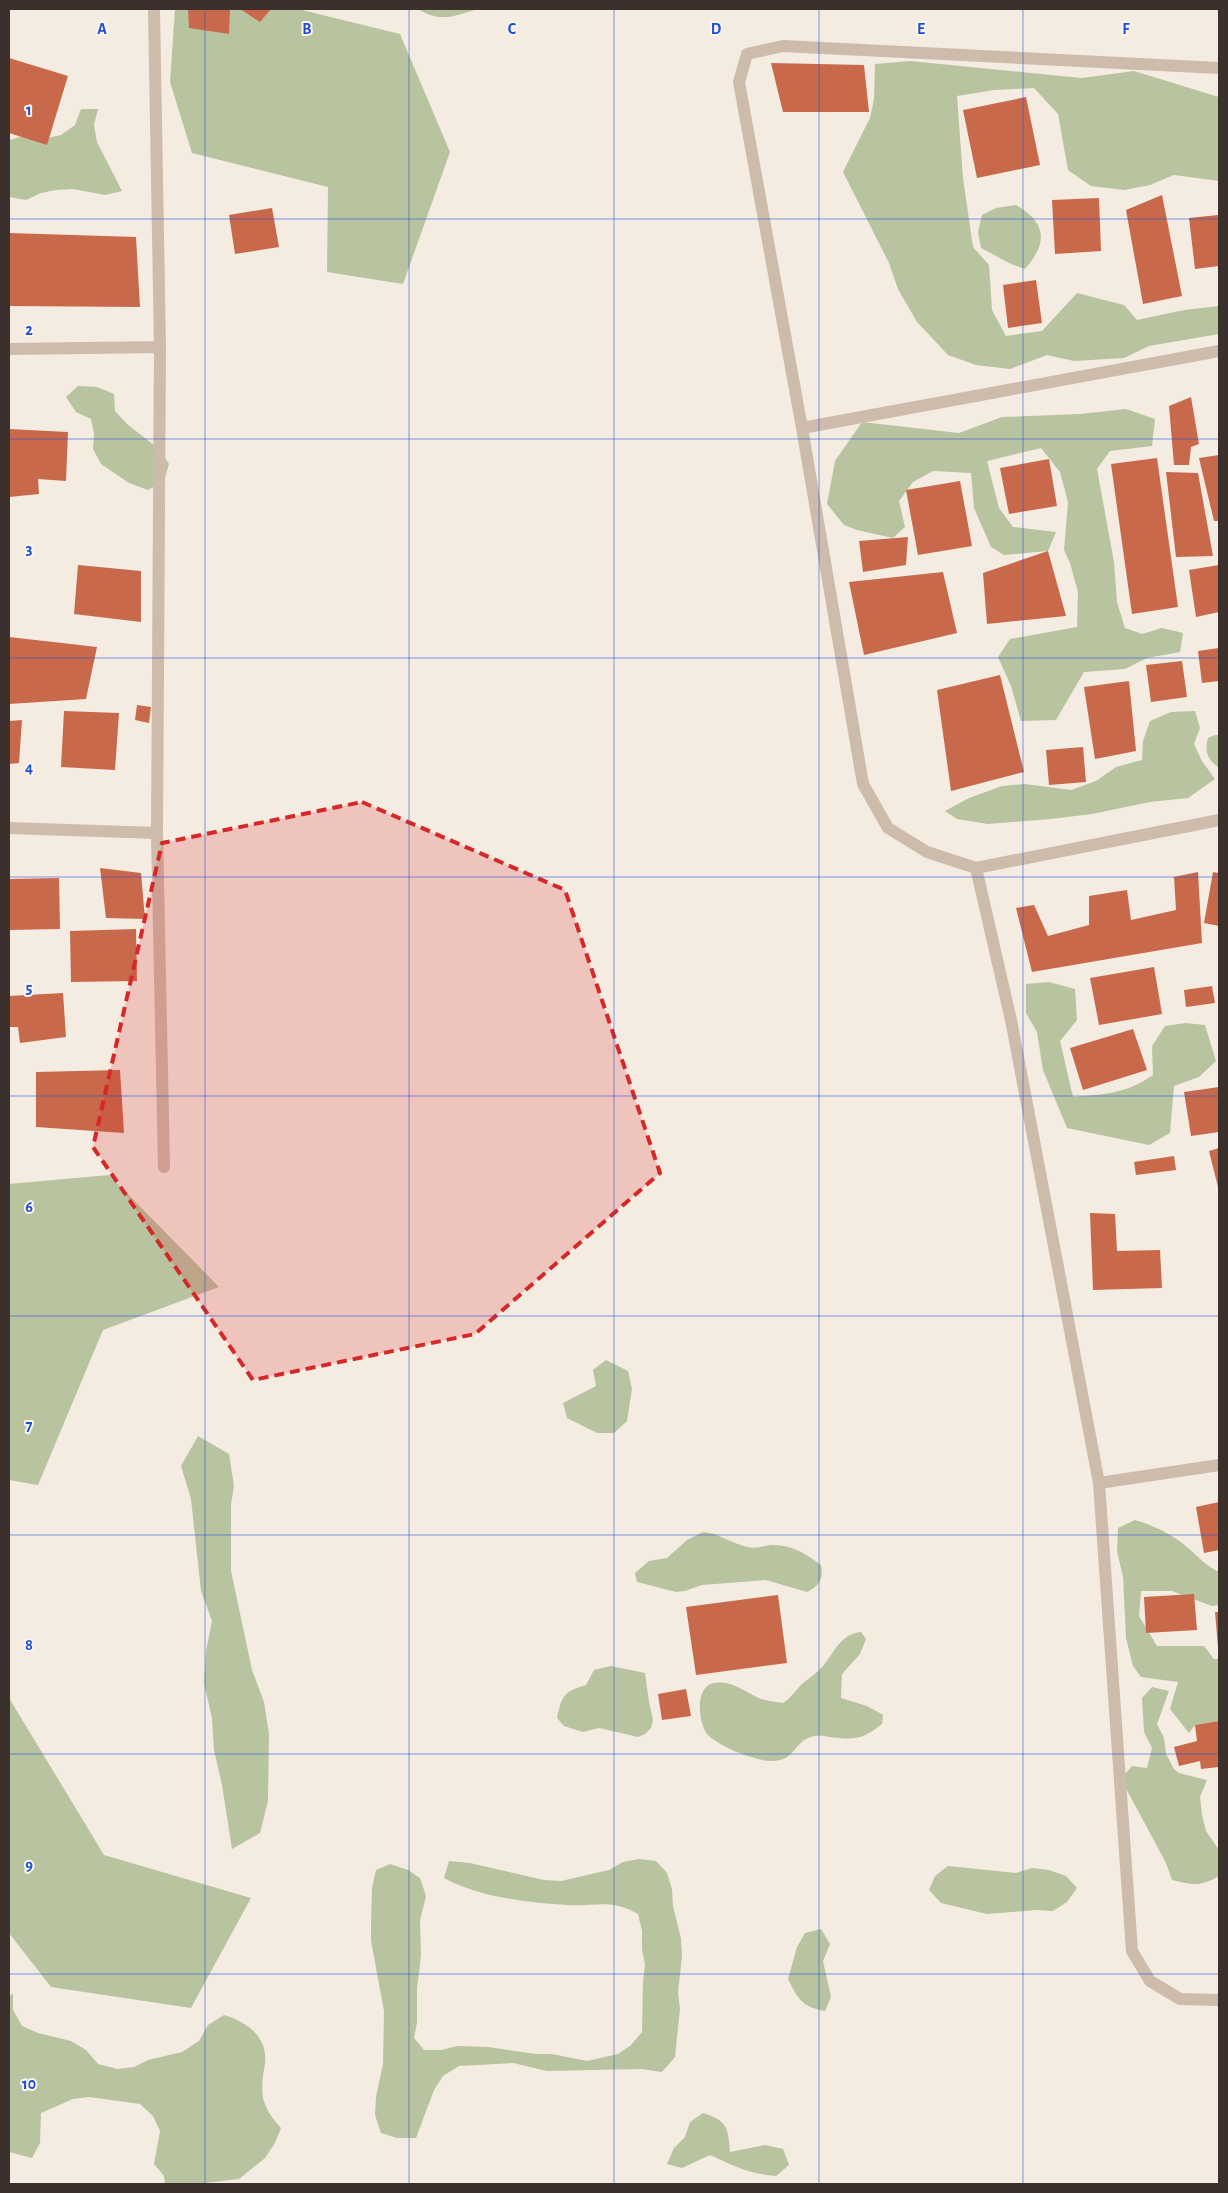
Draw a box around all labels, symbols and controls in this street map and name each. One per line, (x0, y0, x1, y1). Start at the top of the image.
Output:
text: A (97, 21, 107, 37)
text: B (302, 21, 312, 37)
text: C (508, 21, 517, 37)
text: D (711, 21, 722, 37)
text: E (917, 21, 925, 37)
text: F (1122, 21, 1130, 37)
text: 1 (26, 102, 32, 118)
text: 2 (25, 322, 33, 338)
text: 3 (26, 541, 33, 557)
text: 4 (25, 760, 33, 776)
text: 5 (26, 980, 33, 996)
text: 6 (25, 1199, 33, 1215)
text: 7 (26, 1418, 33, 1434)
text: 8 (25, 1637, 33, 1653)
text: 9 (25, 1857, 33, 1873)
text: 10 (22, 2076, 36, 2092)

